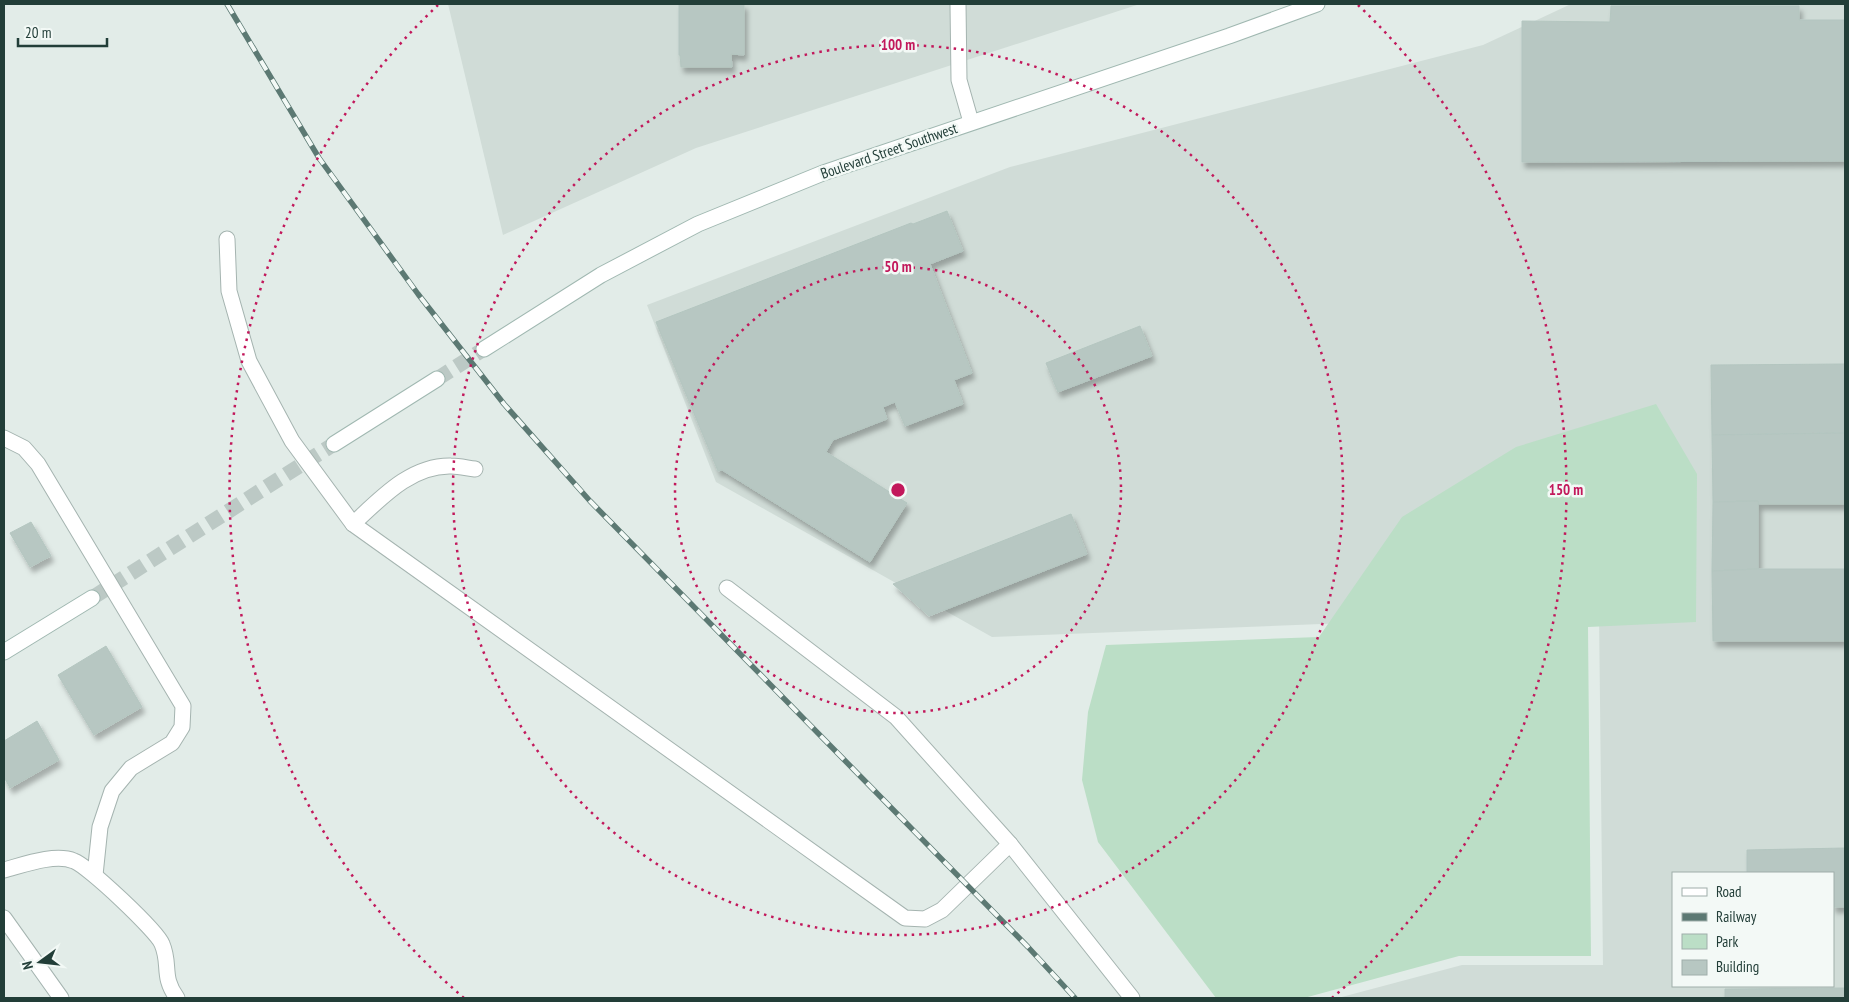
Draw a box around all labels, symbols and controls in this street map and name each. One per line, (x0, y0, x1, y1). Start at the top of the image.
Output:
scale bar (18, 15, 106, 47)
text: 20 m (25, 23, 51, 42)
text: 100 m (881, 35, 915, 54)
street label: Boulevard Street Southwest (818, 118, 960, 183)
text: 50 m (884, 257, 912, 276)
text: 150 m (1549, 480, 1583, 499)
centre of rings (889, 481, 907, 499)
legend (1672, 872, 1834, 987)
text: Road (1716, 882, 1742, 901)
text: Railway (1716, 907, 1757, 926)
text: Park (1716, 932, 1738, 951)
north arrow (15, 937, 65, 987)
text: Building (1716, 957, 1759, 976)
text: N (18, 959, 37, 971)

